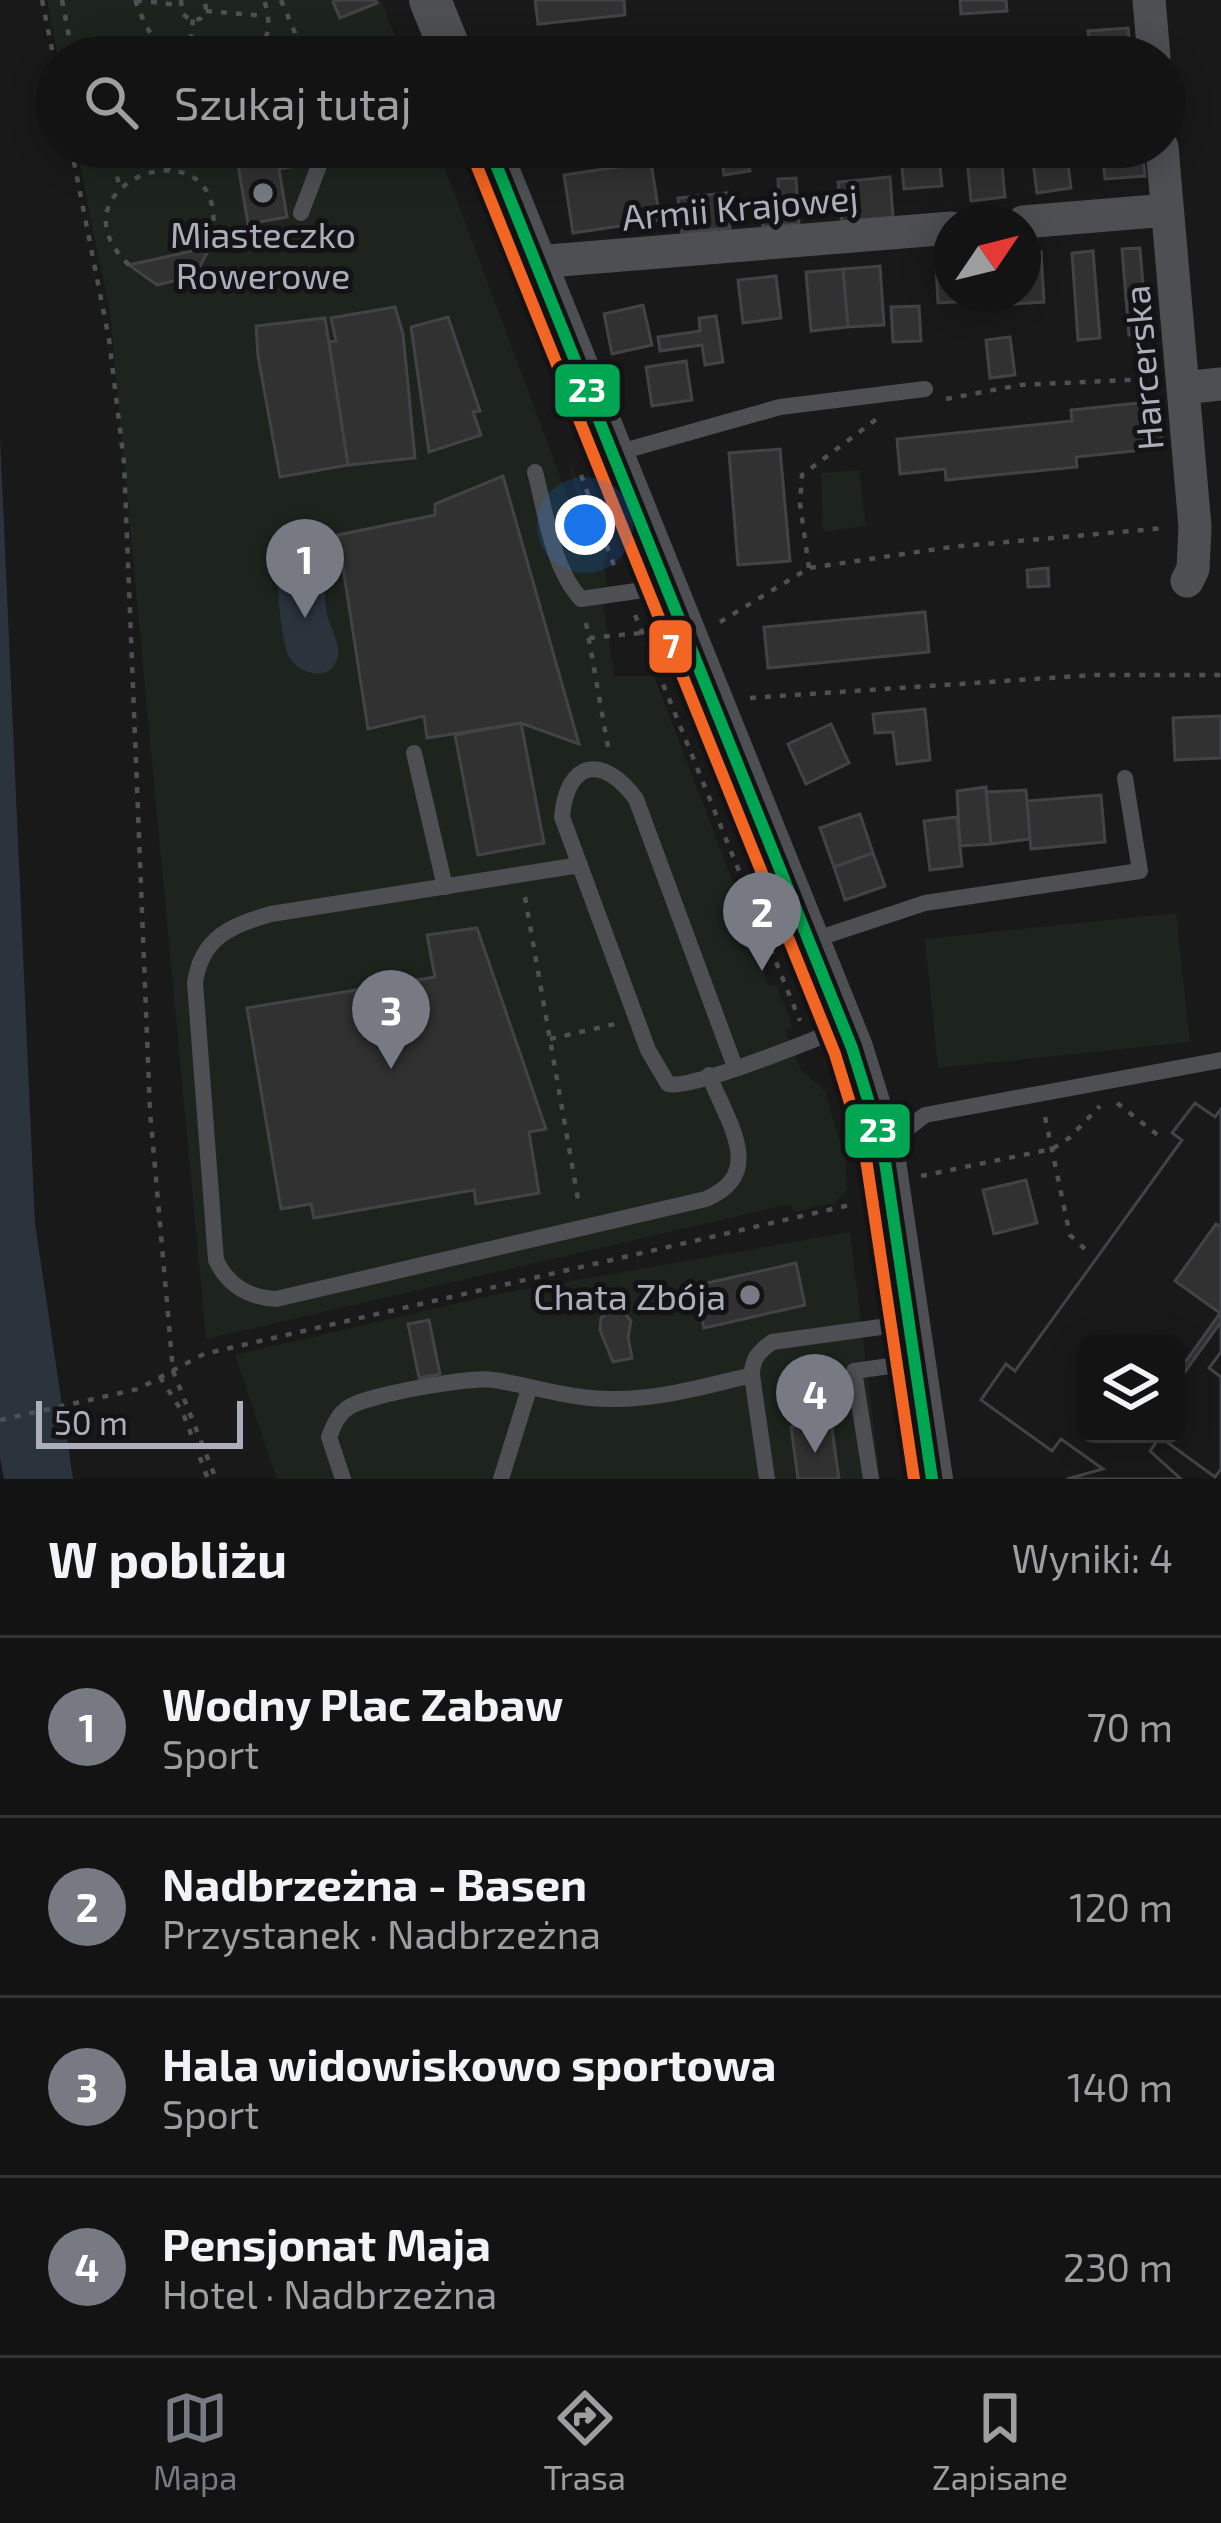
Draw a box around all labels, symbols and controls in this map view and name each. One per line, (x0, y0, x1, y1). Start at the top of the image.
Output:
search box (36, 36, 1185, 168)
icon: search (78, 69, 144, 135)
text: Szukaj tutaj (174, 75, 412, 129)
street label: Armii Krajowej (620, 174, 860, 238)
marker: Miasteczko Rowerowe (250, 180, 276, 206)
north arrow (933, 204, 1041, 312)
place label: Miasteczko Rowerowe (170, 212, 356, 296)
street label: Harcerska (1113, 284, 1171, 452)
line badge: 23 (553, 362, 622, 419)
text: 23 (568, 369, 606, 409)
your location (555, 495, 615, 555)
pin: 1 (266, 519, 344, 618)
line badge: 7 (647, 618, 694, 675)
text: 7 (662, 625, 680, 665)
pin: 2 (723, 872, 801, 971)
pin: 3 (352, 970, 430, 1069)
line badge: 23 (843, 1102, 912, 1160)
text: 23 (859, 1109, 897, 1149)
place label: Chata Zbója (533, 1274, 726, 1317)
marker: Chata Zbója (737, 1282, 763, 1308)
map controls (1077, 1335, 1185, 1443)
button: layers (1077, 1335, 1185, 1443)
pin: 4 (776, 1354, 854, 1453)
scale bar (36, 1395, 243, 1448)
text: 50 m (54, 1402, 128, 1442)
text: W pobliżu (48, 1527, 287, 1588)
text: Wyniki: 4 (1012, 1534, 1173, 1581)
text: Wodny Plac Zabaw (162, 1676, 563, 1730)
text: 1 (79, 1703, 95, 1750)
text: 70 m (1087, 1703, 1173, 1750)
text: Sport (162, 1730, 259, 1777)
text: Nadbrzeżna - Basen (162, 1856, 587, 1910)
text: 2 (76, 1883, 98, 1930)
text: 120 m (1069, 1883, 1173, 1930)
text: Przystanek · Nadbrzeżna (162, 1910, 601, 1957)
text: Hala widowiskowo sportowa (162, 2036, 776, 2090)
text: 3 (76, 2063, 98, 2110)
text: 140 m (1067, 2063, 1173, 2110)
text: Sport (162, 2090, 259, 2137)
text: Pensjonat Maja (162, 2216, 491, 2270)
text: 4 (75, 2243, 99, 2290)
text: 230 m (1063, 2243, 1173, 2290)
text: Hotel · Nadbrzeżna (162, 2270, 497, 2317)
tab: Mapa (153, 2385, 237, 2497)
tab: Trasa (544, 2385, 626, 2497)
tab: Zapisane (932, 2385, 1068, 2497)

